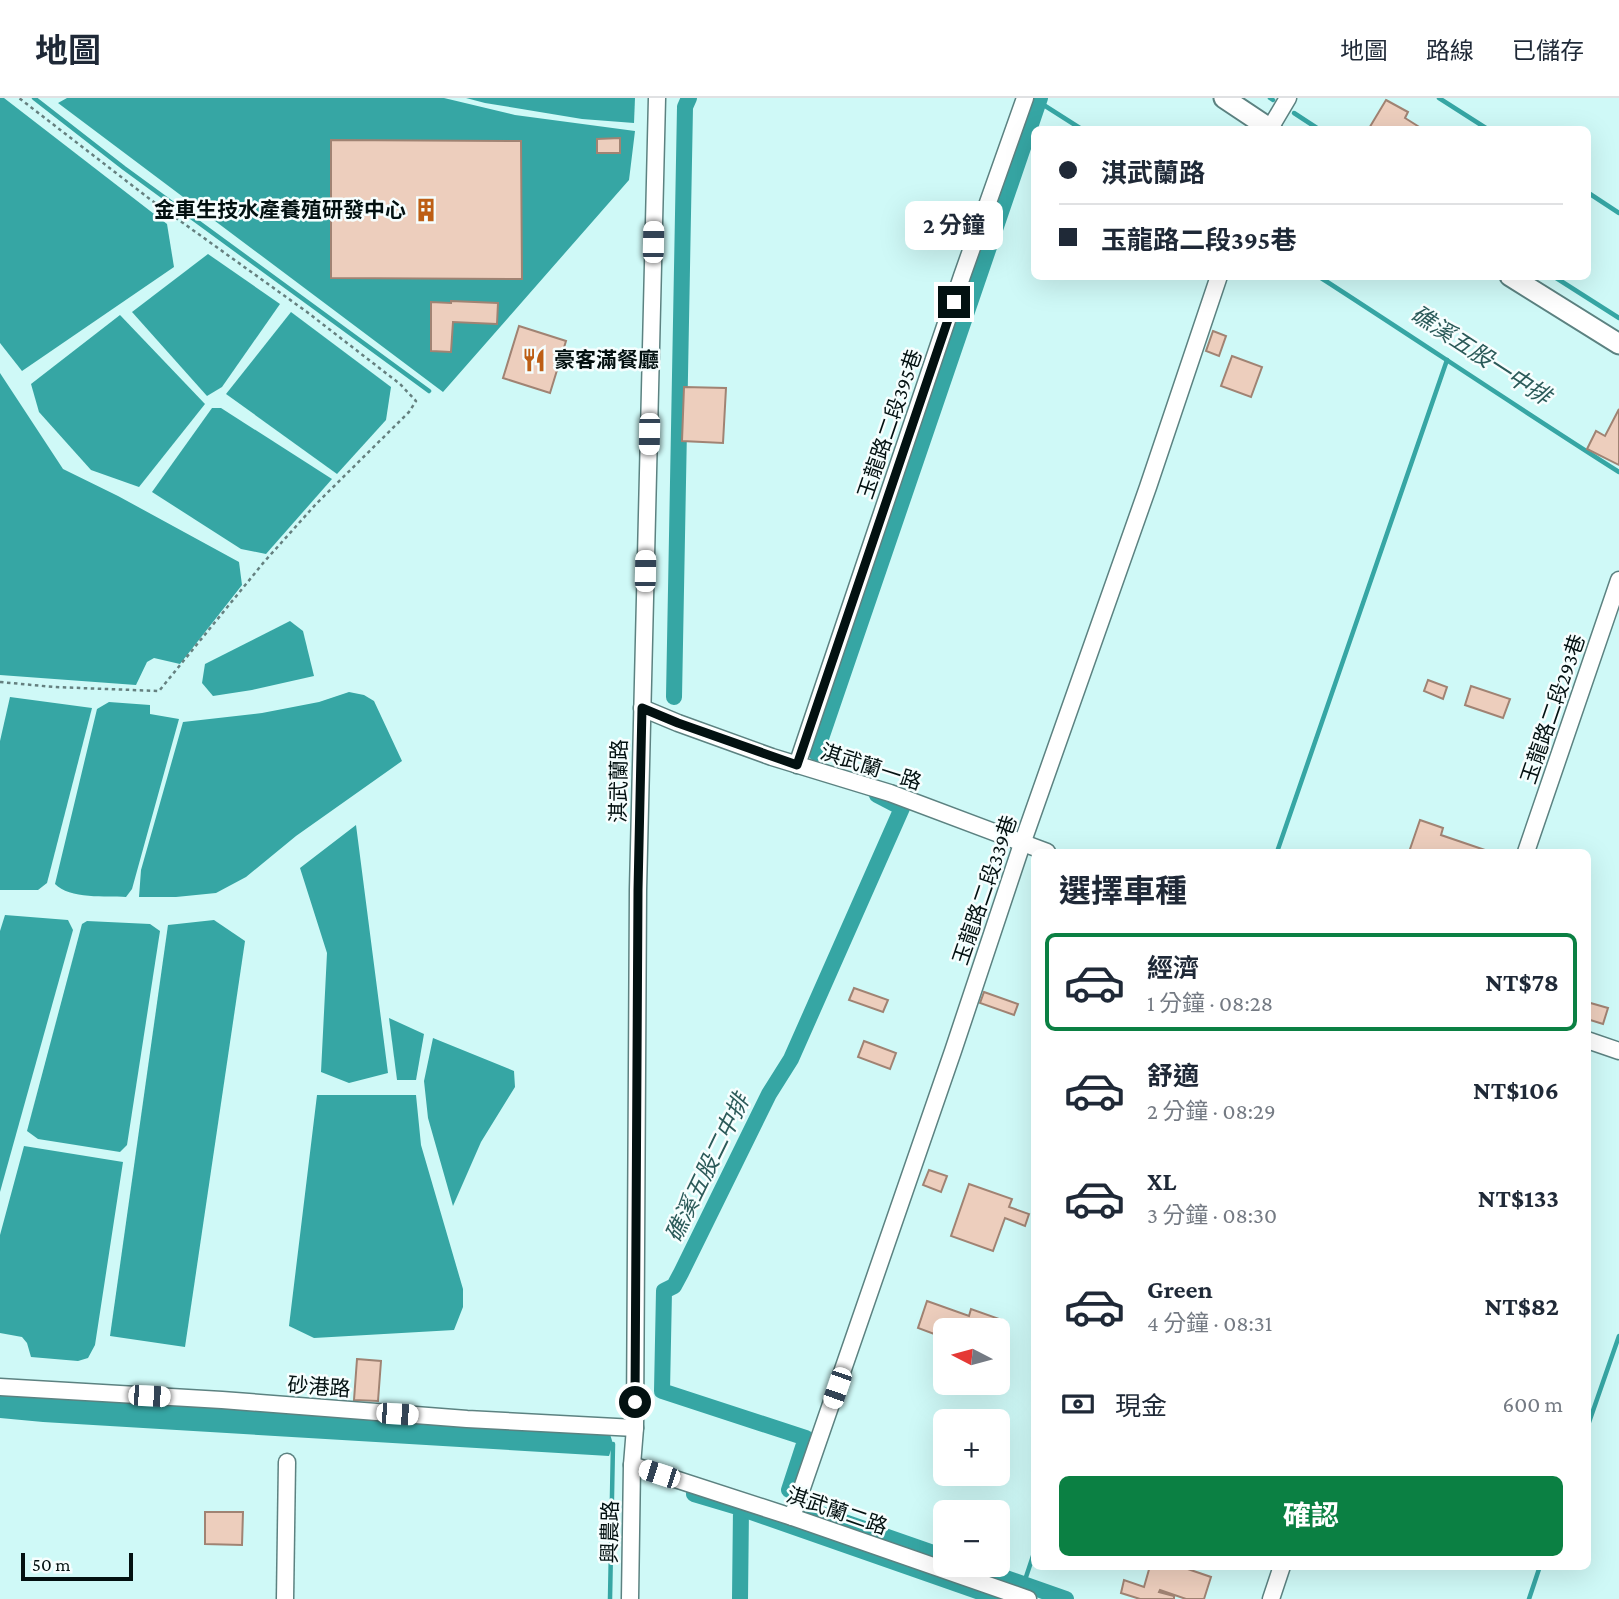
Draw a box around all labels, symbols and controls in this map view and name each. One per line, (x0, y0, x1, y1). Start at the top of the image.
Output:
text: 地圖 (35, 32, 101, 69)
text: 地圖 (1340, 37, 1388, 64)
text: 路線 (1426, 37, 1474, 64)
text: 已儲存 (1512, 37, 1584, 64)
text: 淇武蘭路 (1101, 159, 1205, 188)
building icon: 金車生技水產養殖研發中心 (412, 196, 440, 224)
place label: 金車生技水產養殖研發中心 (154, 198, 406, 222)
callout: 2 分鐘 (905, 200, 1003, 250)
text: 2 分鐘 (923, 212, 985, 238)
car (643, 221, 664, 263)
text: 玉龍路二段395巷 (1101, 226, 1296, 255)
route end (938, 286, 970, 318)
water label: 礁溪五股一中排 (1406, 300, 1558, 411)
restaurant icon: 豪客滿餐廳 (520, 346, 548, 374)
street label: 玉龍路二段395巷 (853, 346, 927, 502)
place label: 豪客滿餐廳 (554, 348, 659, 372)
car (639, 413, 660, 455)
car (635, 550, 656, 592)
street label: 玉龍路二段293巷 (1516, 631, 1590, 787)
street label: 淇武蘭路 (606, 739, 632, 823)
street label: 淇武蘭一路 (817, 739, 925, 795)
street label: 玉龍路二段339巷 (948, 812, 1022, 968)
text: 選擇車種 (1059, 873, 1187, 909)
icon: car (1063, 951, 1126, 1014)
text: 經濟 (1147, 954, 1199, 983)
text: NT$78 (1485, 968, 1559, 997)
text: 1 分鐘 · 08:28 (1147, 990, 1273, 1016)
icon: car (1063, 1059, 1126, 1122)
text: 舒適 (1147, 1062, 1199, 1091)
text: NT$106 (1473, 1076, 1559, 1105)
water label: 礁溪五股二中排 (660, 1087, 755, 1246)
text: 2 分鐘 · 08:29 (1147, 1098, 1276, 1124)
icon: car (1063, 1167, 1126, 1230)
text: XL (1147, 1167, 1176, 1196)
text: NT$133 (1478, 1184, 1559, 1213)
text: 3 分鐘 · 08:30 (1147, 1202, 1277, 1228)
icon: car (1063, 1275, 1126, 1338)
text: Green (1147, 1275, 1213, 1304)
text: NT$82 (1484, 1292, 1559, 1321)
text: 4 分鐘 · 08:31 (1147, 1310, 1272, 1336)
north arrow (933, 1318, 1010, 1395)
map controls (933, 1318, 1010, 1577)
car (821, 1365, 854, 1411)
street label: 砂港路 (287, 1373, 351, 1401)
car (128, 1384, 171, 1408)
icon: cash (1059, 1385, 1097, 1423)
route start (619, 1386, 651, 1418)
text: 600 m (1503, 1391, 1563, 1417)
text: 現金 (1115, 1392, 1167, 1421)
car (376, 1402, 419, 1426)
button: + (933, 1409, 1010, 1486)
car (636, 1458, 683, 1490)
button: 確認 (1059, 1476, 1563, 1556)
street label: 淇武蘭二路 (783, 1483, 891, 1539)
street label: 興農路 (597, 1500, 623, 1564)
button: − (933, 1500, 1010, 1577)
scale bar (21, 1550, 133, 1582)
text: 50 m (32, 1554, 71, 1575)

